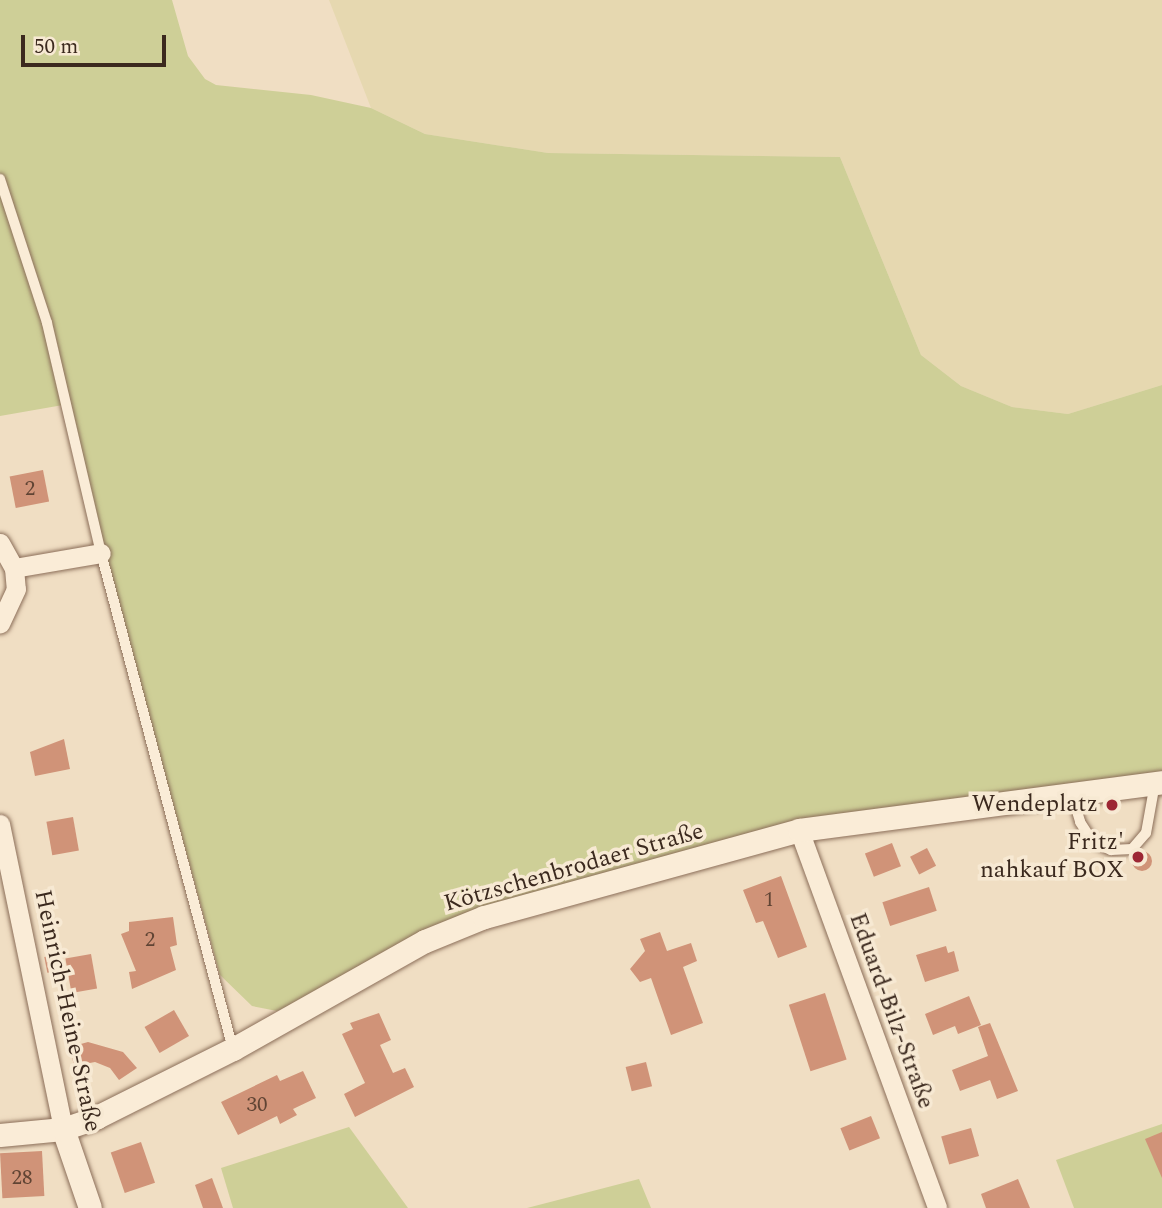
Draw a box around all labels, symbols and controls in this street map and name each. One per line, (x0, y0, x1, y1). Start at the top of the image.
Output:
scale bar (24, 21, 170, 65)
text: 50 m (34, 31, 78, 63)
house number: 2 (25, 476, 35, 502)
place label: Wendeplatz (972, 791, 1098, 819)
marker: Wendeplatz (1104, 797, 1120, 813)
street label: Kötzschenbrodaer Straße (441, 817, 707, 919)
place label: Fritz' nahkauf BOX (980, 829, 1124, 885)
marker: Fritz' nahkauf BOX (1130, 849, 1146, 865)
street label: Heinrich-Heine-Straße (27, 887, 107, 1135)
house number: 1 (764, 887, 774, 913)
street label: Eduard-Bilz-Straße (842, 909, 940, 1113)
house number: 2 (145, 927, 155, 953)
house number: 30 (247, 1092, 267, 1118)
house number: 28 (12, 1165, 32, 1191)

